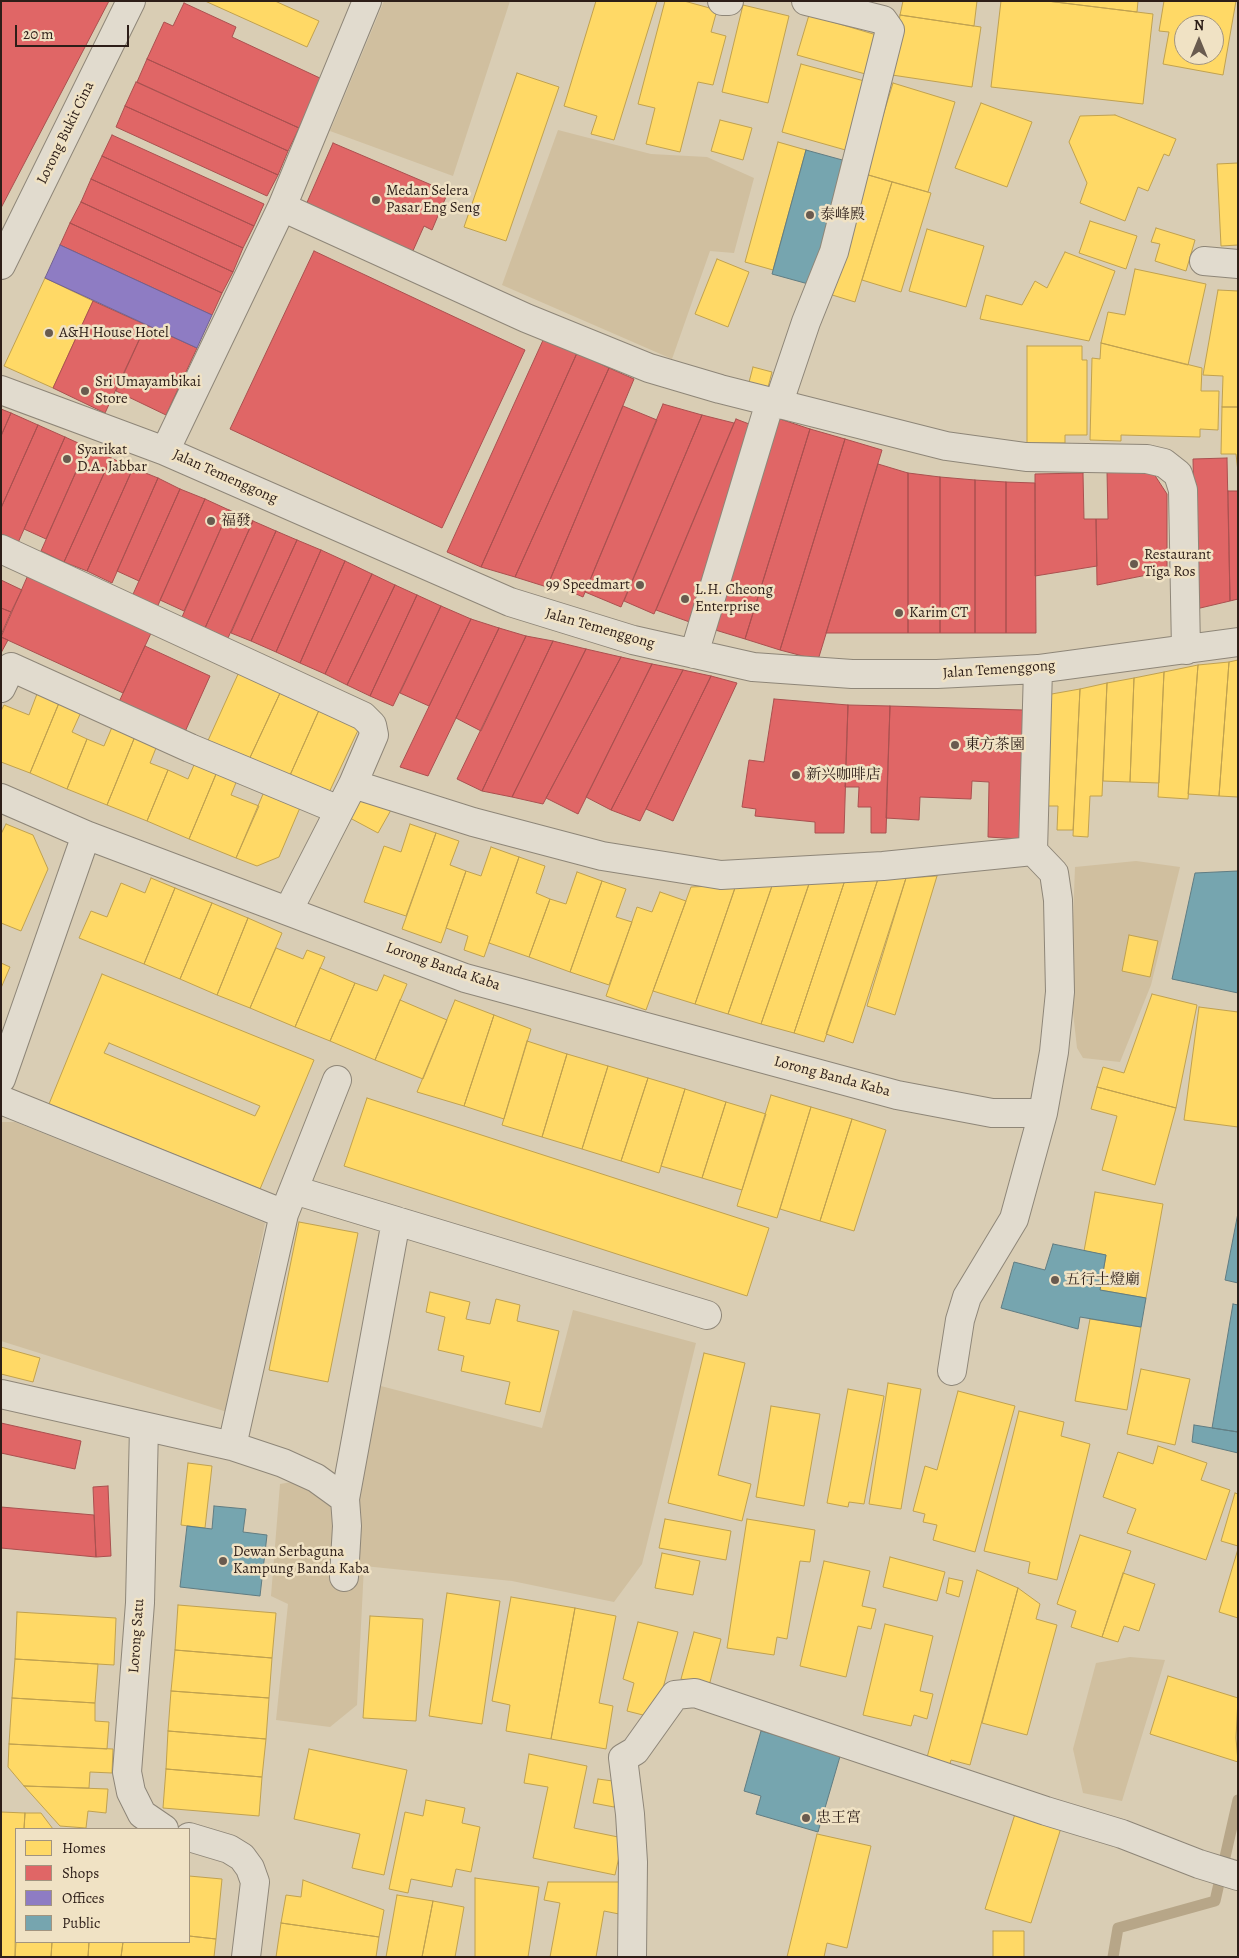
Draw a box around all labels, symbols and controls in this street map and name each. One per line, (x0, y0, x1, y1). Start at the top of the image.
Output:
scale bar (18, 15, 131, 47)
north arrow (1174, 15, 1224, 65)
text: N (1194, 16, 1204, 35)
text: 20 m (23, 24, 54, 44)
street label: Lorong Bukit Cina (33, 79, 99, 187)
place label: Medan Selera Pasar Eng Seng (386, 182, 480, 217)
marker: Medan Selera Pasar Eng Seng (370, 194, 382, 206)
place label: 泰峰殿 (820, 206, 865, 224)
marker: 泰峰殿 (804, 209, 816, 221)
place label: A&H House Hotel (59, 324, 169, 342)
marker: A&H House Hotel (43, 327, 55, 339)
place label: Sri Umayambikai Store (95, 373, 201, 408)
marker: Sri Umayambikai Store (79, 385, 91, 397)
place label: Syarikat D.A. Jabbar (77, 441, 147, 476)
street label: Jalan Temenggong (170, 446, 280, 508)
marker: Syarikat D.A. Jabbar (61, 453, 73, 465)
place label: 福發 (221, 512, 251, 530)
marker: 福發 (205, 515, 217, 527)
place label: Restaurant Tiga Ros (1144, 546, 1211, 581)
marker: Restaurant Tiga Ros (1128, 558, 1140, 570)
place label: 99 Speedmart (546, 576, 630, 594)
marker: 99 Speedmart (634, 579, 646, 591)
place label: L.H. Cheong Enterprise (695, 581, 773, 616)
marker: L.H. Cheong Enterprise (679, 593, 691, 605)
place label: Karim CT (909, 604, 968, 622)
street label: Jalan Temenggong (543, 605, 657, 653)
marker: Karim CT (893, 607, 905, 619)
street label: Jalan Temenggong (942, 657, 1056, 683)
place label: 東方茶園 (965, 736, 1025, 754)
marker: 東方茶園 (949, 739, 961, 751)
place label: 新兴咖啡店 (806, 766, 881, 784)
marker: 新兴咖啡店 (790, 769, 802, 781)
street label: Lorong Banda Kaba (383, 939, 503, 995)
street label: Lorong Banda Kaba (772, 1053, 892, 1101)
place label: 五行土燈廟 (1065, 1271, 1140, 1289)
marker: 五行土燈廟 (1049, 1274, 1061, 1286)
place label: Dewan Serbaguna Kampung Banda Kaba (233, 1543, 370, 1578)
marker: Dewan Serbaguna Kampung Banda Kaba (217, 1555, 229, 1567)
street label: Lorong Satu (125, 1598, 149, 1674)
place label: 忠王宮 (816, 1809, 861, 1827)
marker: 忠王宮 (800, 1812, 812, 1824)
legend (15, 1828, 190, 1943)
text: Homes (62, 1838, 106, 1858)
text: Shops (62, 1863, 99, 1883)
text: Offices (62, 1888, 105, 1908)
text: Public (62, 1913, 100, 1933)

